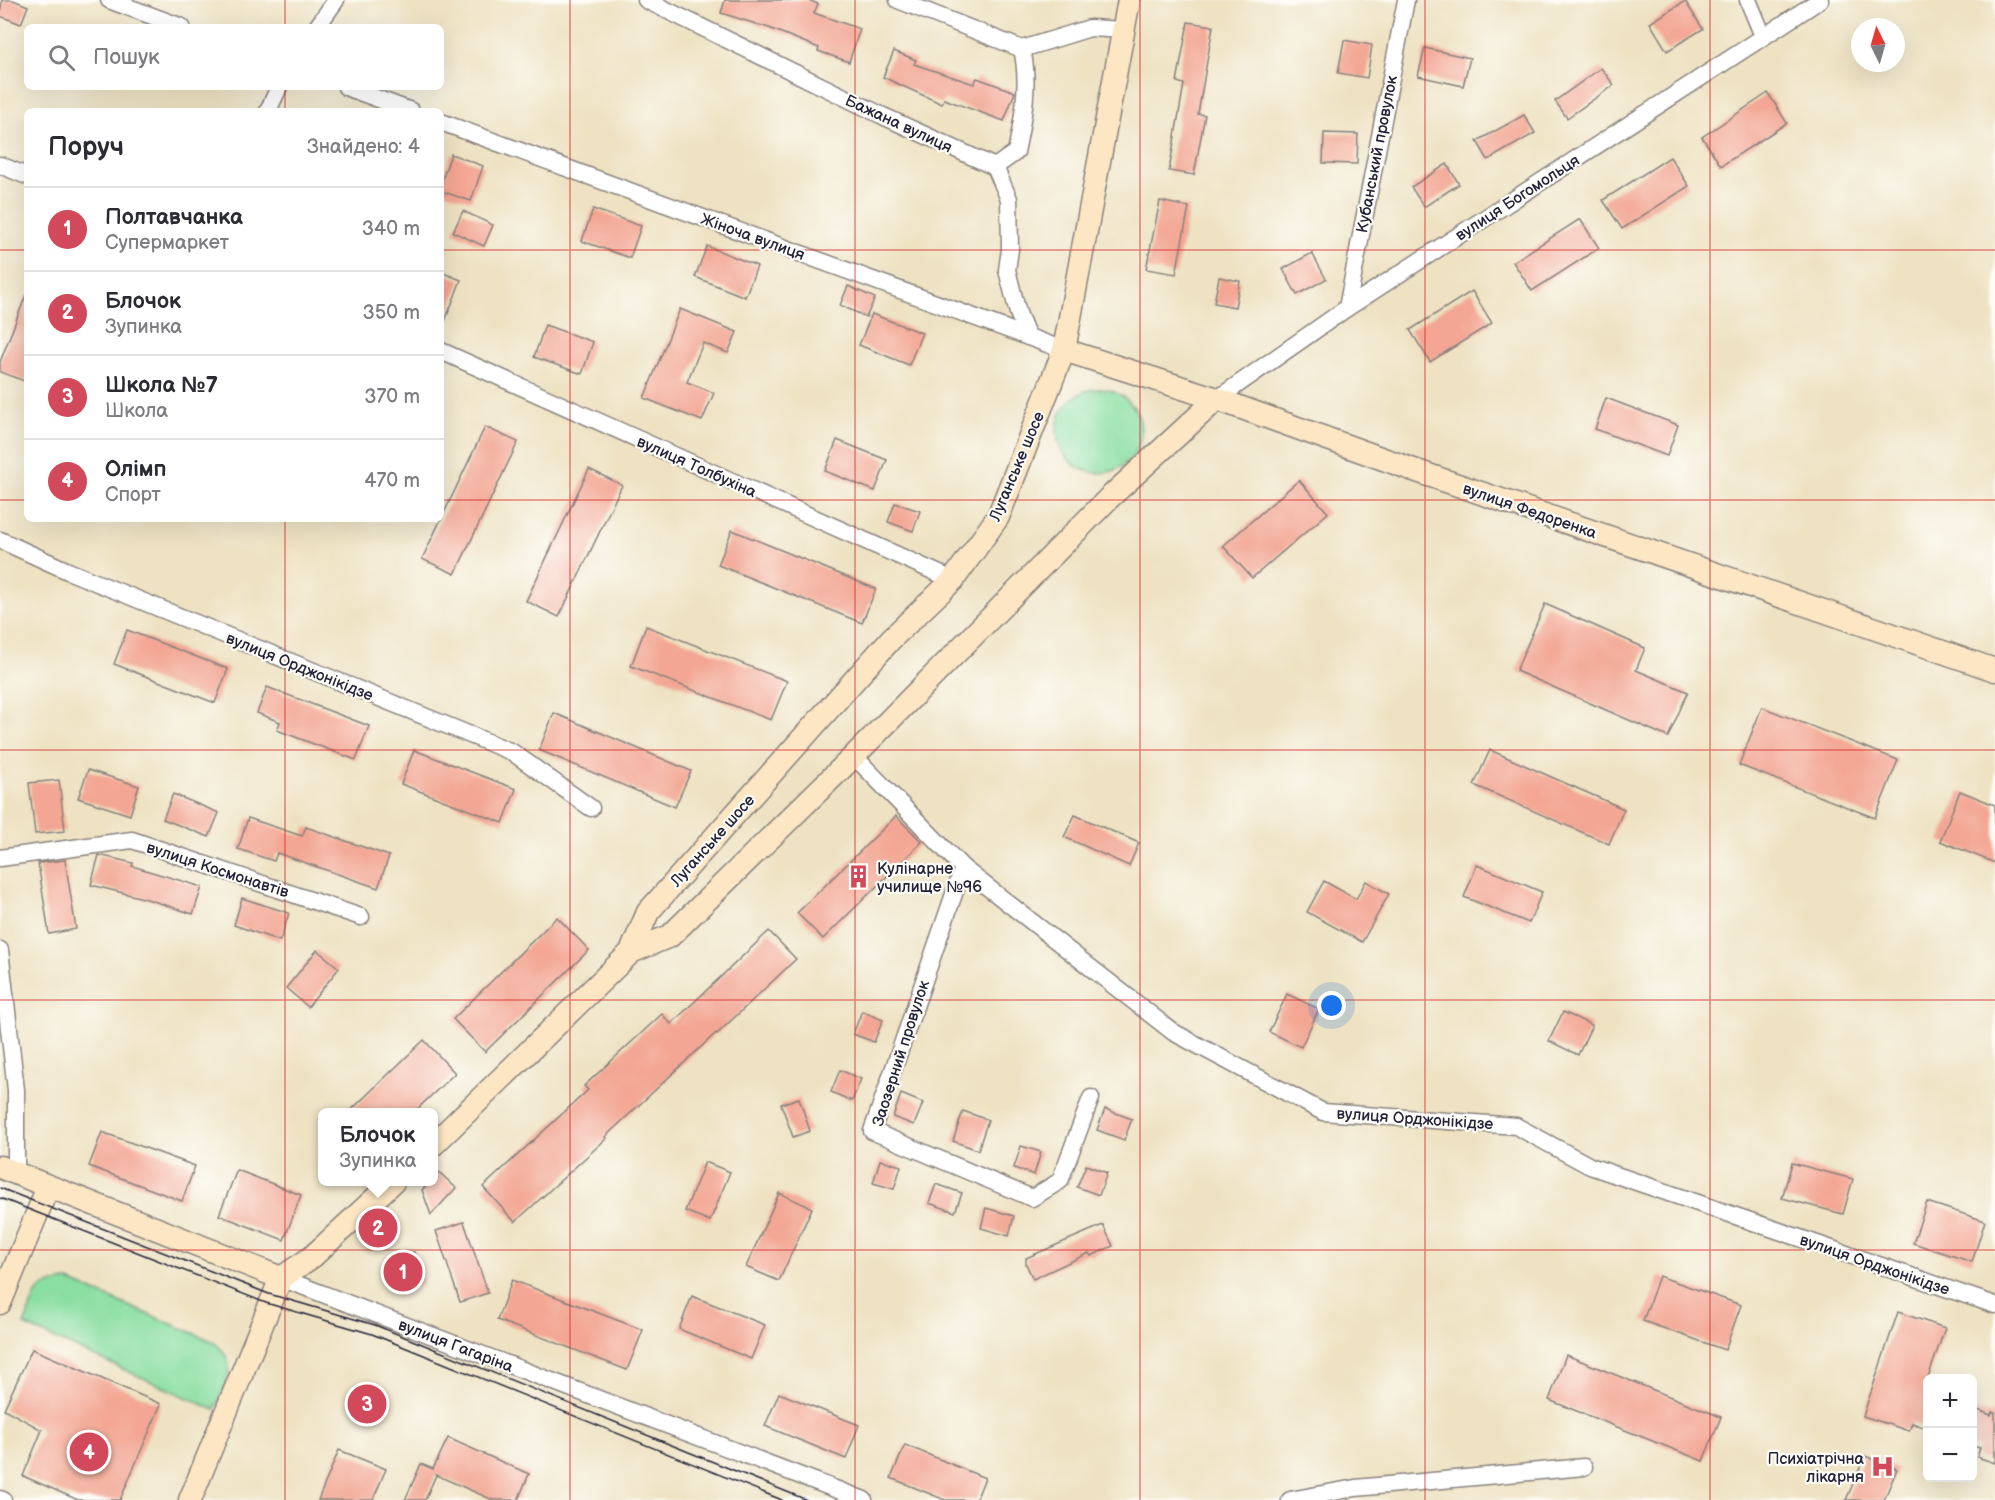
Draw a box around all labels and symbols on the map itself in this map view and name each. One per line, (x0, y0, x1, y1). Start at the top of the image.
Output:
north arrow (1851, 18, 1905, 72)
street label: Кубанський провулок (1353, 73, 1402, 235)
street label: Бажана вулиця (842, 91, 955, 157)
street label: вулиця Богомольця (1452, 151, 1584, 245)
street label: Жіноча вулиця (698, 210, 807, 265)
street label: Луганське шосе (985, 409, 1049, 525)
street label: вулиця Толбухіна (634, 432, 760, 502)
street label: вулиця Федоренка (1460, 480, 1600, 543)
street label: вулиця Орджонікідзе (223, 629, 376, 706)
street label: Луганське шосе (666, 791, 759, 892)
street label: вулиця Космонавтів (144, 838, 292, 903)
place label: Кулінарне училище №96 (877, 860, 982, 897)
building icon: Кулінарне училище №96 (846, 864, 872, 890)
street label: Заозерний провулок (869, 978, 934, 1129)
your location (1317, 991, 1346, 1020)
street label: вулиця Орджонікідзе (1336, 1105, 1494, 1134)
pin: 2 (358, 1206, 398, 1250)
street label: вулиця Орджонікідзе (1797, 1231, 1952, 1300)
pin: 1 (384, 1250, 422, 1294)
street label: вулиця Гагаріна (395, 1316, 516, 1377)
pin: 3 (348, 1382, 386, 1426)
pin: 4 (70, 1430, 109, 1474)
place label: Психіатрічна лікарня (1767, 1450, 1865, 1487)
hospital icon: Психіатрічна лікарня (1869, 1454, 1895, 1480)

